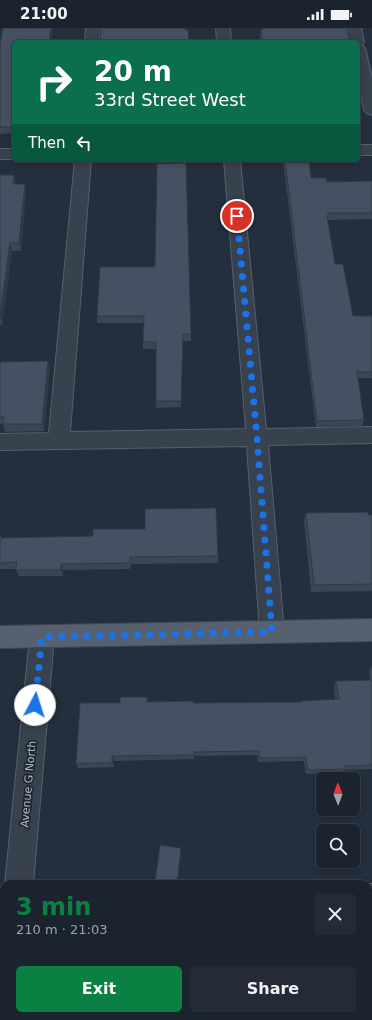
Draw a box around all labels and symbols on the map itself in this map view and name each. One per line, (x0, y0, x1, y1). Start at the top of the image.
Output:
pin (220, 199, 254, 233)
position arrow (14, 684, 56, 726)
street label: Avenue G North (18, 740, 39, 828)
north arrow (316, 772, 360, 816)

